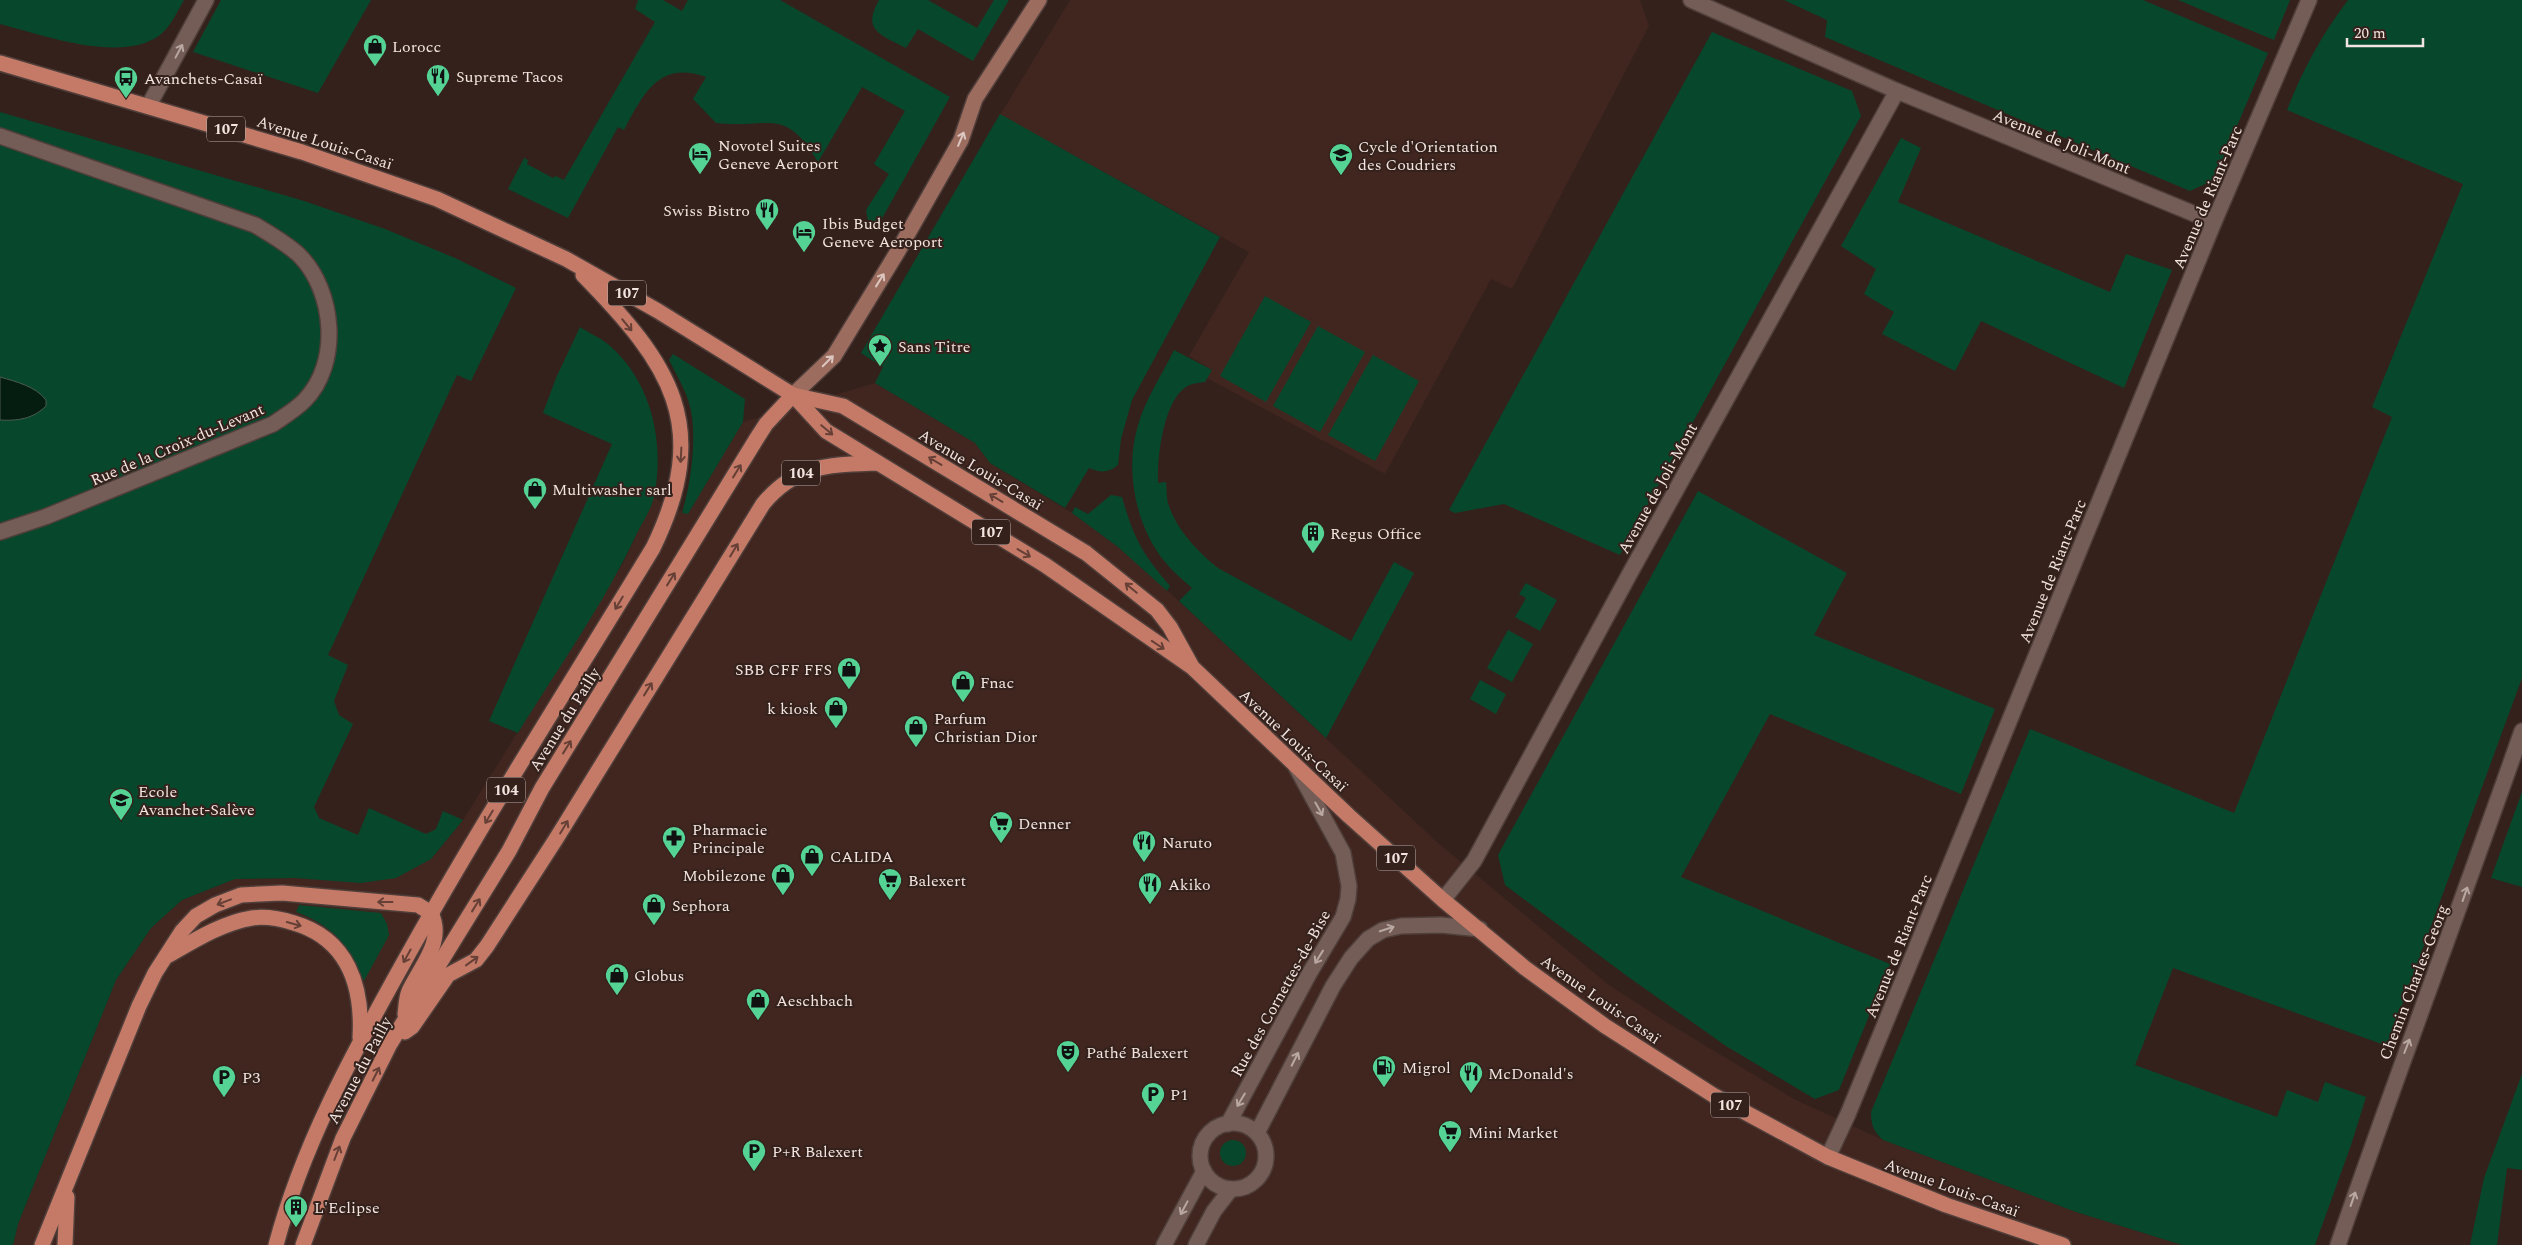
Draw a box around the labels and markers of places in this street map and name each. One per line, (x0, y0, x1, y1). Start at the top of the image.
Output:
shop icon: Lorocc (362, 33, 388, 67)
place label: Lorocc (392, 35, 441, 59)
restaurant icon: Supreme Tacos (425, 63, 451, 97)
bus stop icon: Avanchets-Casaï (113, 65, 139, 99)
place label: Supreme Tacos (456, 65, 563, 89)
place label: Avanchets-Casaï (144, 67, 263, 91)
place label: Novotel Suites Geneve Aeroport (718, 134, 839, 176)
place label: Cycle d'Orientation des Coudriers (1358, 135, 1498, 177)
hotel icon: Novotel Suites Geneve Aeroport (687, 141, 713, 175)
school or university icon: Cycle d'Orientation des Coudriers (1328, 142, 1354, 176)
restaurant icon: Swiss Bistro (754, 197, 780, 231)
place label: Swiss Bistro (663, 199, 750, 223)
place label: Ibis Budget Geneve Aeroport (822, 212, 943, 254)
hotel icon: Ibis Budget Geneve Aeroport (791, 219, 817, 253)
place icon: Sans Titre (867, 333, 893, 367)
place label: Sans Titre (898, 335, 971, 359)
shop icon: Multiwasher sarl (522, 476, 548, 510)
place label: Multiwasher sarl (552, 478, 672, 502)
building icon: Regus Office (1300, 520, 1326, 554)
place label: Regus Office (1330, 522, 1421, 546)
shop icon: SBB CFF FFS (836, 656, 862, 690)
place label: SBB CFF FFS (735, 658, 832, 682)
shop icon: Fnac (950, 669, 976, 703)
place label: Fnac (980, 671, 1014, 695)
shop icon: k kiosk (823, 695, 849, 729)
place label: k kiosk (767, 697, 818, 721)
place label: Parfum Christian Dior (934, 707, 1037, 749)
shop icon: Parfum Christian Dior (903, 714, 929, 748)
place label: Ecole Avanchet-Salève (138, 780, 255, 822)
school or university icon: Ecole Avanchet-Salève (108, 787, 134, 821)
supermarket icon: Denner (988, 810, 1014, 844)
place label: Denner (1018, 812, 1071, 836)
place label: Pharmacie Principale (692, 818, 768, 860)
pharmacy icon: Pharmacie Principale (661, 825, 687, 859)
restaurant icon: Naruto (1131, 829, 1157, 863)
place label: Naruto (1162, 831, 1212, 855)
shop icon: CALIDA (799, 843, 825, 877)
place label: CALIDA (830, 845, 893, 869)
shop icon: Mobilezone (770, 862, 796, 896)
place label: Mobilezone (682, 864, 766, 888)
supermarket icon: Balexert (877, 867, 903, 901)
place label: Balexert (908, 869, 966, 893)
restaurant icon: Akiko (1137, 871, 1163, 905)
place label: Akiko (1168, 873, 1211, 897)
shop icon: Sephora (641, 892, 667, 926)
place label: Sephora (672, 894, 730, 918)
shop icon: Globus (604, 962, 630, 996)
place label: Globus (634, 964, 684, 988)
shop icon: Aeschbach (745, 987, 771, 1021)
place label: Aeschbach (776, 989, 853, 1013)
theatre icon: Pathé Balexert (1055, 1039, 1081, 1073)
place label: Pathé Balexert (1086, 1041, 1189, 1065)
fuel station icon: Migrol (1371, 1054, 1397, 1088)
place label: Migrol (1402, 1056, 1451, 1080)
restaurant icon: McDonald's (1458, 1060, 1484, 1094)
place label: McDonald's (1488, 1062, 1574, 1086)
parking icon: P3 (211, 1064, 237, 1098)
place label: P3 (242, 1066, 260, 1090)
parking icon: P1 (1140, 1081, 1166, 1115)
place label: P1 (1170, 1083, 1188, 1107)
supermarket icon: Mini Market (1437, 1119, 1463, 1153)
place label: Mini Market (1468, 1121, 1558, 1145)
parking icon: P+R Balexert (741, 1138, 767, 1172)
place label: P+R Balexert (772, 1140, 863, 1164)
building icon: L'Eclipse (283, 1194, 309, 1228)
place label: L'Eclipse (314, 1196, 380, 1220)

